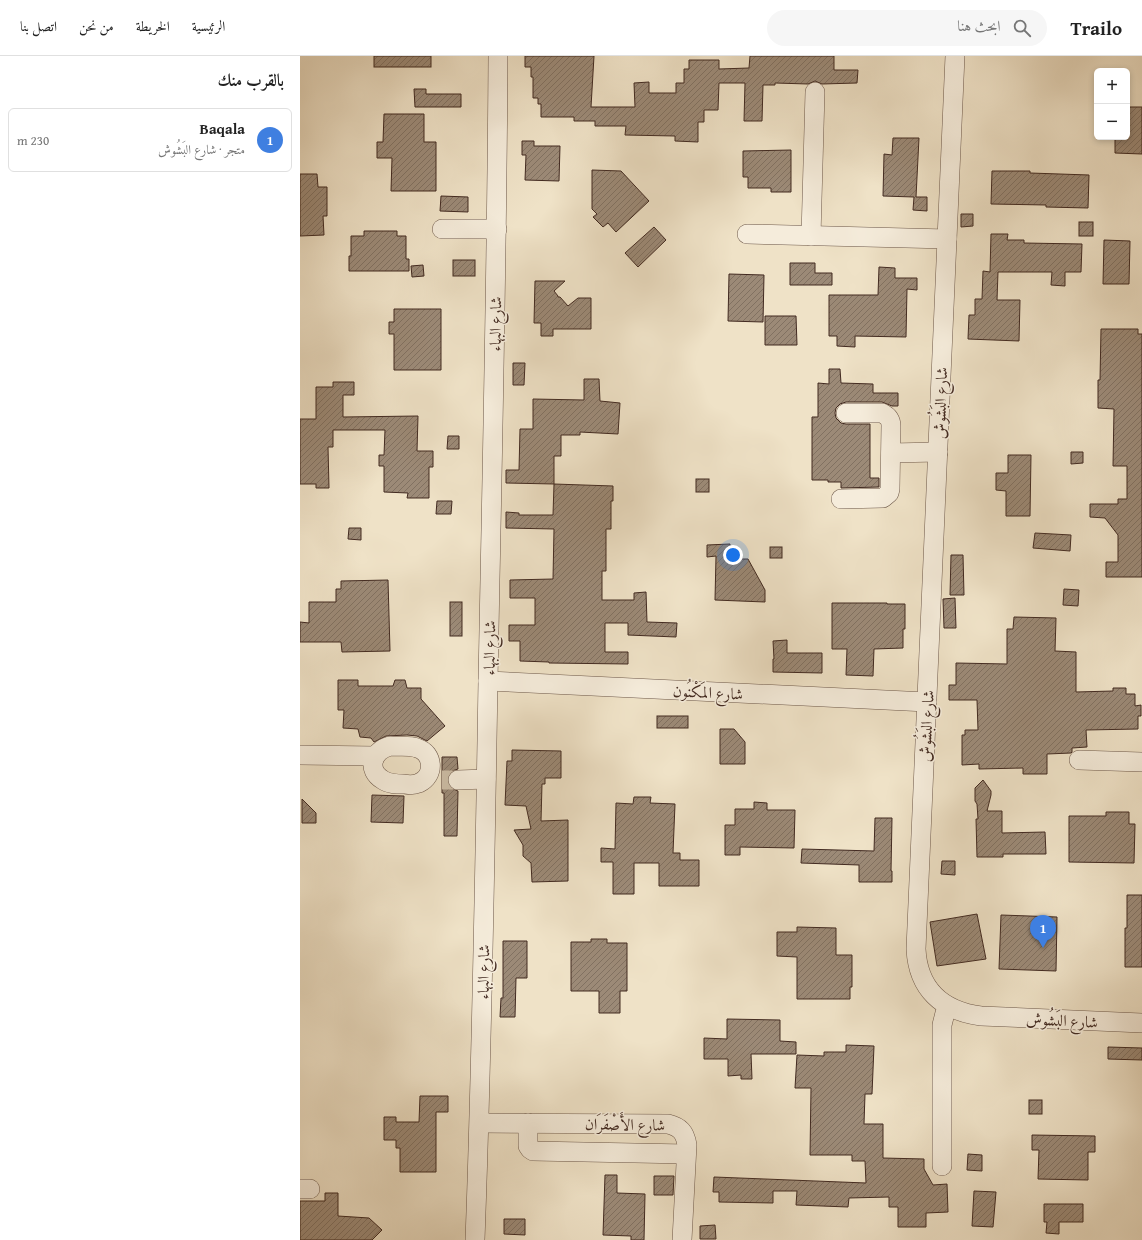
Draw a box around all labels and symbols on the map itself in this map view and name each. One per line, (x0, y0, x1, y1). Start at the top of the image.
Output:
street label: شارع البهاء (483, 296, 509, 352)
street label: شارع البَشُوش (926, 367, 955, 439)
your location (723, 545, 743, 565)
street label: شارع البهاء (477, 620, 503, 676)
street label: شارع المَكْنُون (672, 677, 744, 708)
street label: شارع البَشُوش (911, 689, 942, 763)
pin: 1 (1030, 915, 1056, 948)
street label: شارع البهاء (471, 944, 497, 1000)
street label: شارع البَشُوش (1025, 1005, 1099, 1036)
street label: شارع الأَصْفَرَان (585, 1111, 665, 1139)

